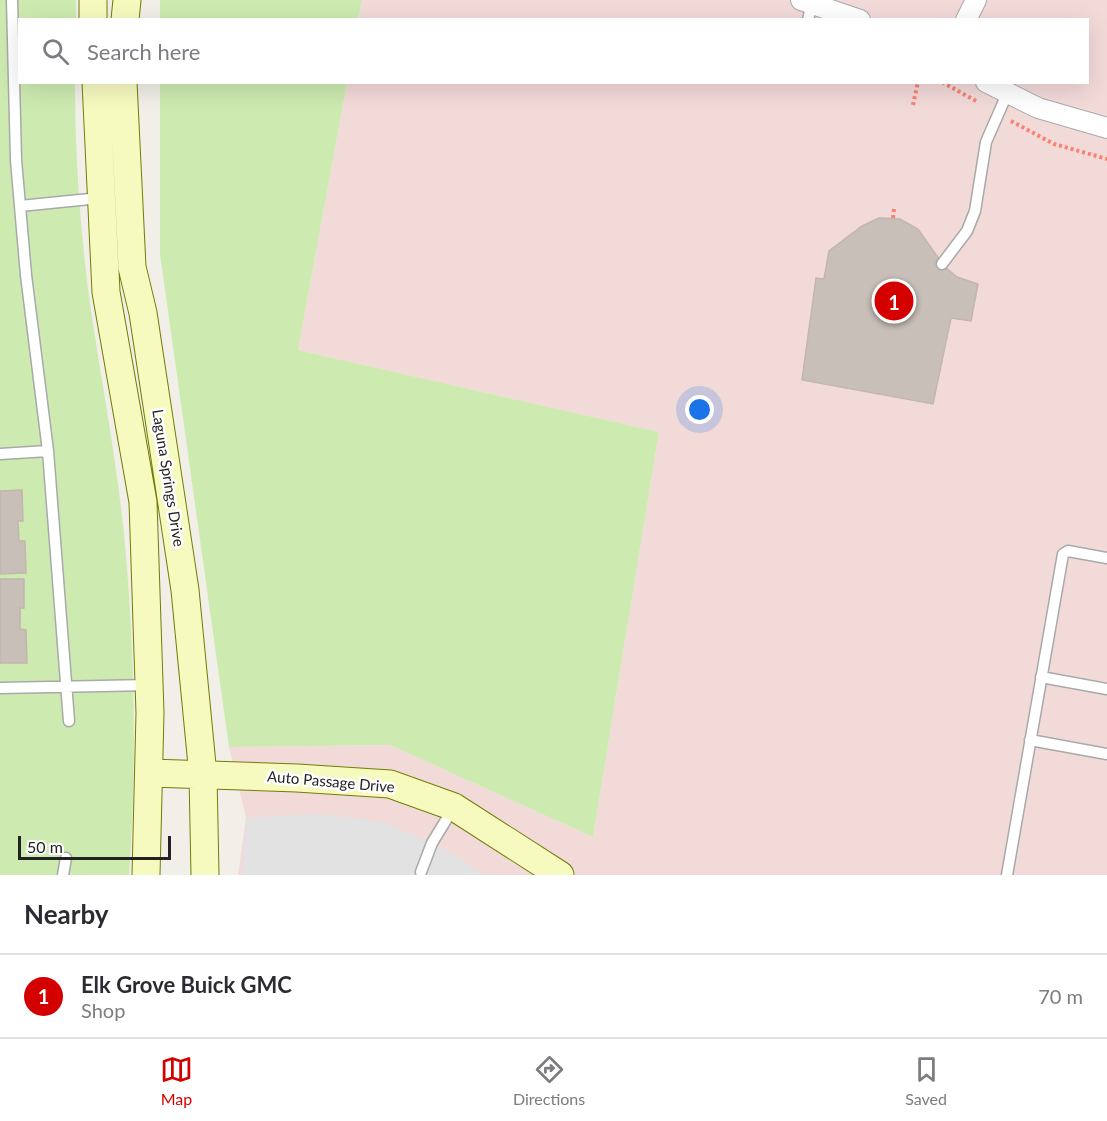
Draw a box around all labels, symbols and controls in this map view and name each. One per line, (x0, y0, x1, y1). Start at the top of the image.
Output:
search box (18, 18, 1089, 84)
icon: search (39, 35, 72, 68)
text: Search here (87, 38, 200, 65)
pin: 1 (874, 278, 914, 324)
your location (685, 395, 714, 424)
street label: Laguna Springs Drive (149, 408, 189, 548)
street label: Auto Passage Drive (267, 766, 396, 796)
scale bar (18, 833, 171, 860)
text: 50 m (27, 837, 63, 856)
text: Nearby (24, 898, 109, 930)
text: Elk Grove Buick GMC (81, 971, 292, 998)
text: 1 (38, 984, 49, 1008)
text: 70 m (1038, 984, 1083, 1008)
text: Shop (81, 998, 125, 1022)
tab: Map (160, 1053, 193, 1108)
tab: Directions (513, 1053, 585, 1108)
tab: Saved (905, 1053, 947, 1108)

